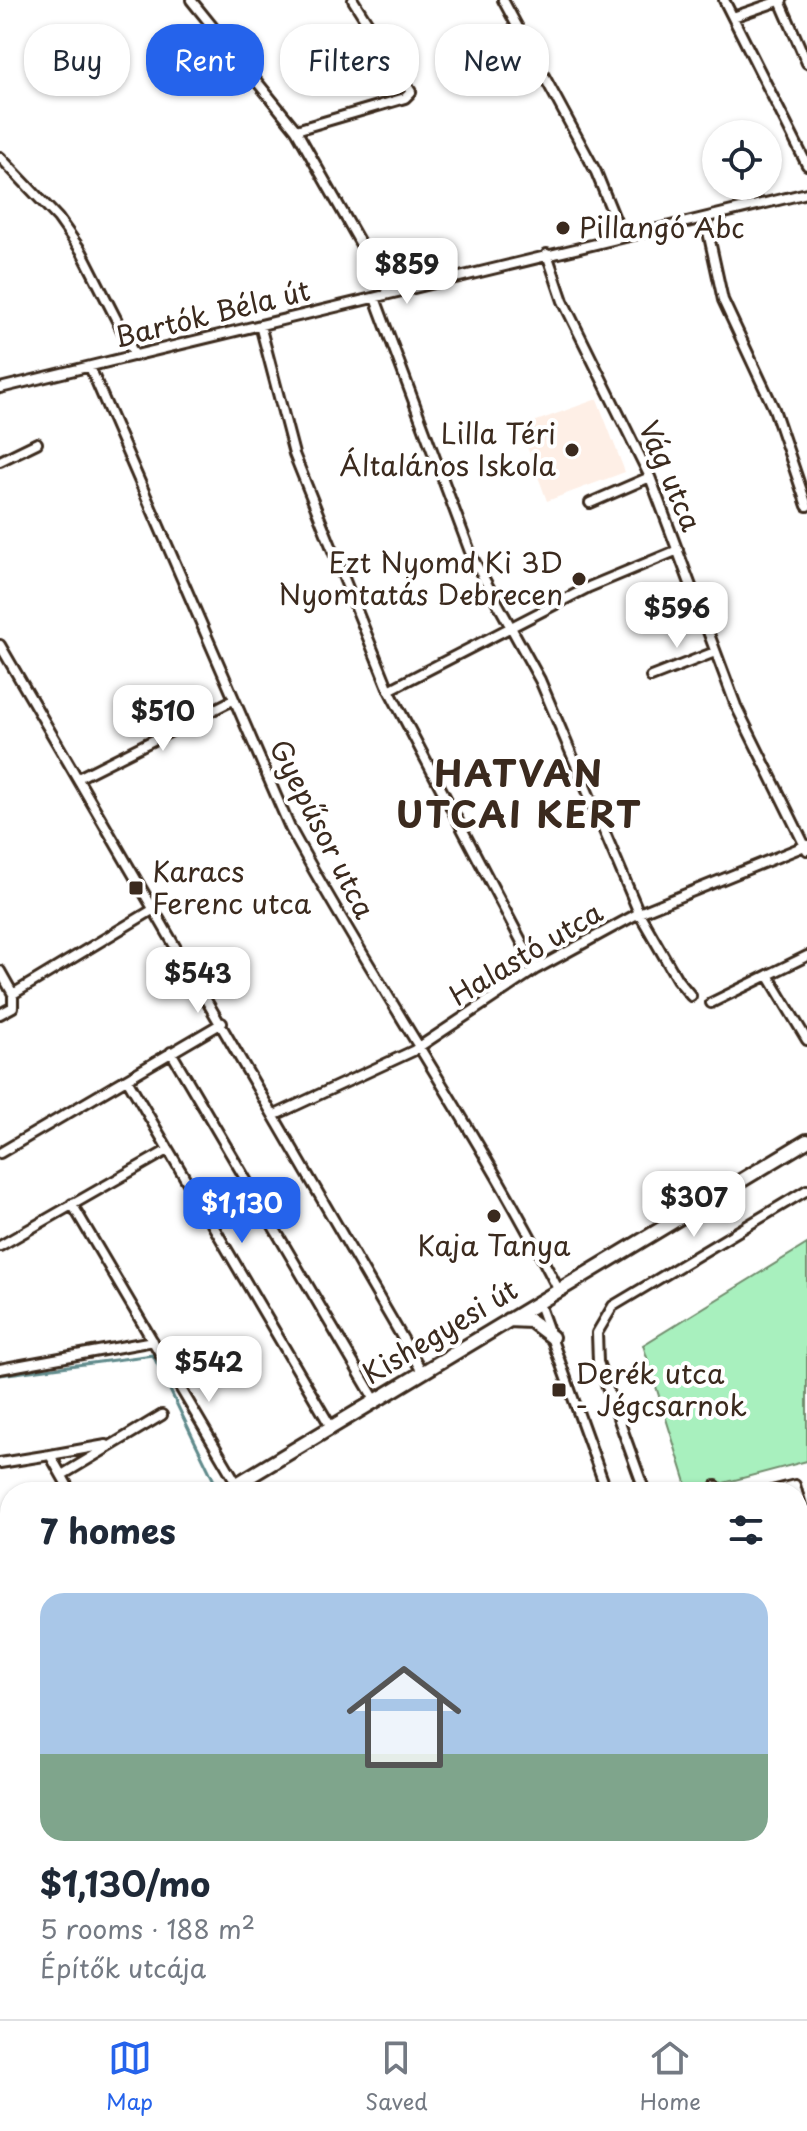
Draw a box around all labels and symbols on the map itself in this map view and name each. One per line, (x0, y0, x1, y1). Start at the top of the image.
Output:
place label: Pillangó Abc (579, 205, 745, 248)
marker: Pillangó Abc (554, 219, 572, 237)
pin: $859 (360, 238, 454, 306)
street label: Bartók Béla út (109, 267, 314, 358)
place label: Lilla Téri Általános Iskola (340, 411, 557, 486)
street label: Vág utca (629, 413, 714, 538)
marker: Lilla Téri Általános Iskola (563, 441, 581, 459)
place label: Ezt Nyomd Ki 3D Nyomtatás Debrecen (278, 540, 563, 615)
marker: Ezt Nyomd Ki 3D Nyomtatás Debrecen (570, 570, 588, 588)
pin: $596 (630, 582, 724, 650)
pin: $510 (116, 685, 210, 753)
street label: Gyepűsor utca (260, 731, 387, 926)
district label: HATVAN UTCAI KERT (396, 745, 642, 840)
place label: Karacs Ferenc utca (152, 849, 312, 924)
marker: Karacs Ferenc utca (127, 879, 145, 897)
street label: Halastó utca (440, 890, 611, 1015)
pin: $543 (151, 947, 245, 1015)
pin: $307 (647, 1171, 741, 1239)
pin: $1,130 (177, 1177, 307, 1245)
marker: Kaja Tanya (485, 1207, 503, 1225)
place label: Kaja Tanya (418, 1223, 571, 1266)
street label: Kishegyesi út (353, 1267, 525, 1394)
pin: $542 (162, 1336, 256, 1404)
place label: Derék utca - Jégcsarnok (575, 1351, 747, 1426)
marker: Derék utca - Jégcsarnok (550, 1381, 568, 1399)

